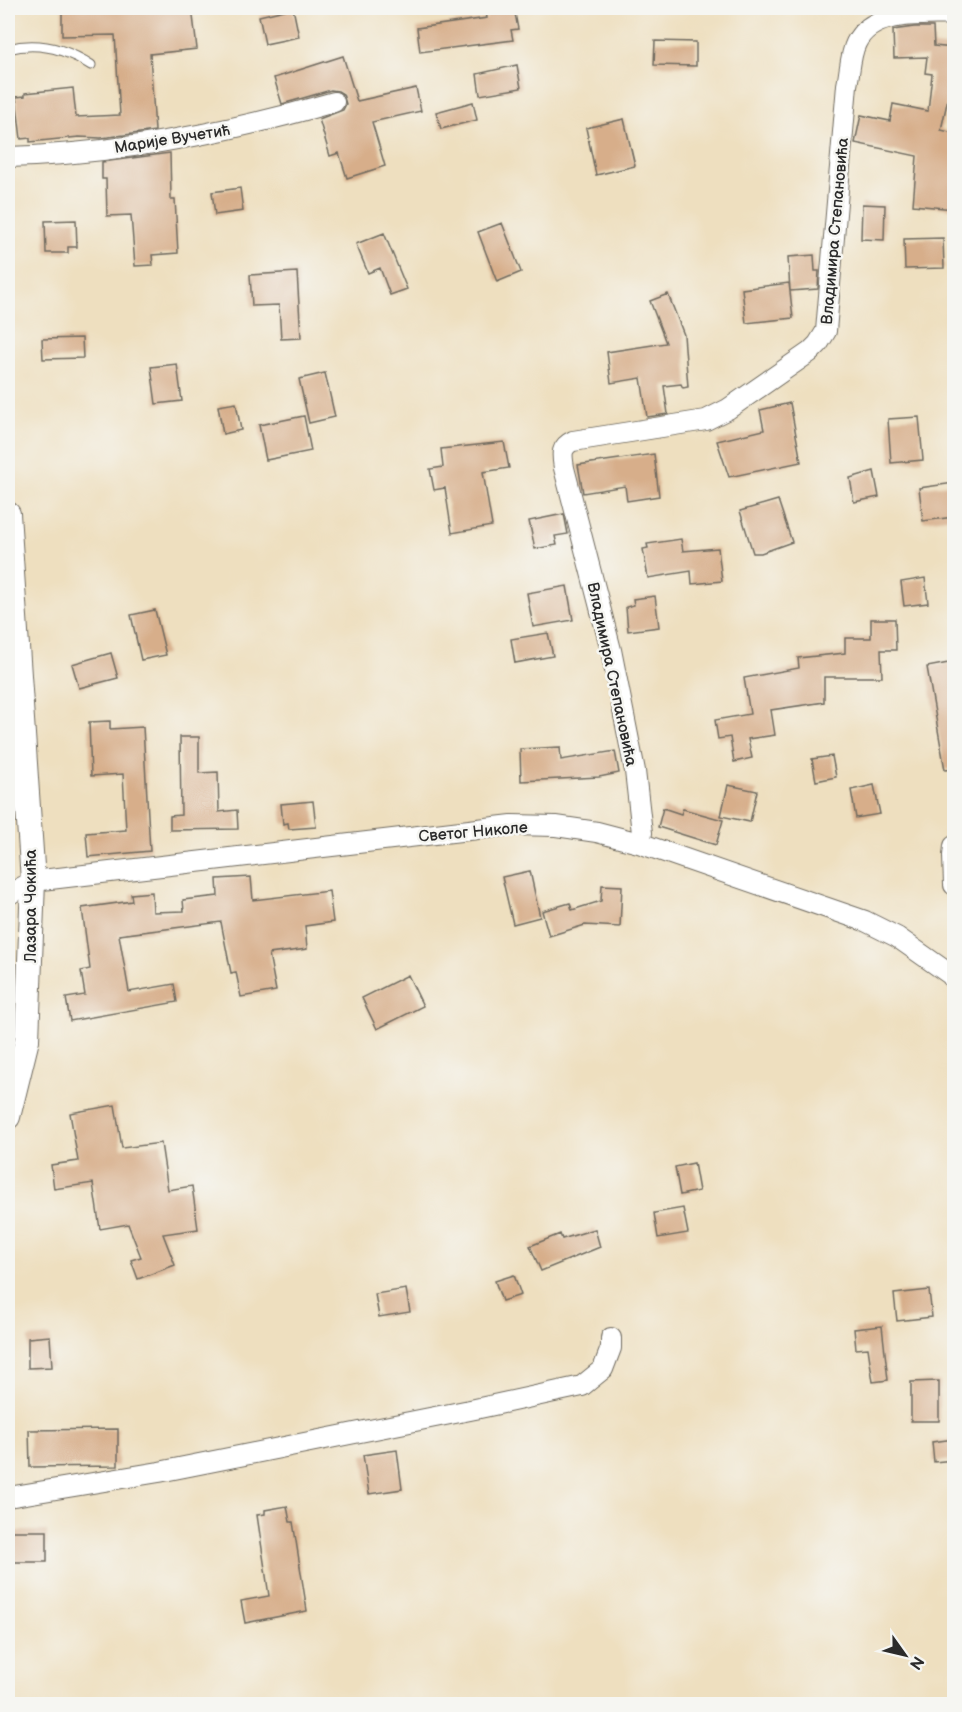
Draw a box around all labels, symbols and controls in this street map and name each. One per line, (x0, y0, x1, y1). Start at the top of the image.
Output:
street label: Марије Вучетић (113, 121, 231, 158)
street label: Владимира Степановића (818, 136, 853, 325)
street label: Владимира Степановића (583, 581, 640, 769)
street label: Светог Николе (418, 818, 529, 847)
street label: Лазара Чокића (22, 849, 41, 964)
north arrow (875, 1625, 935, 1685)
text: N (905, 1652, 927, 1673)

